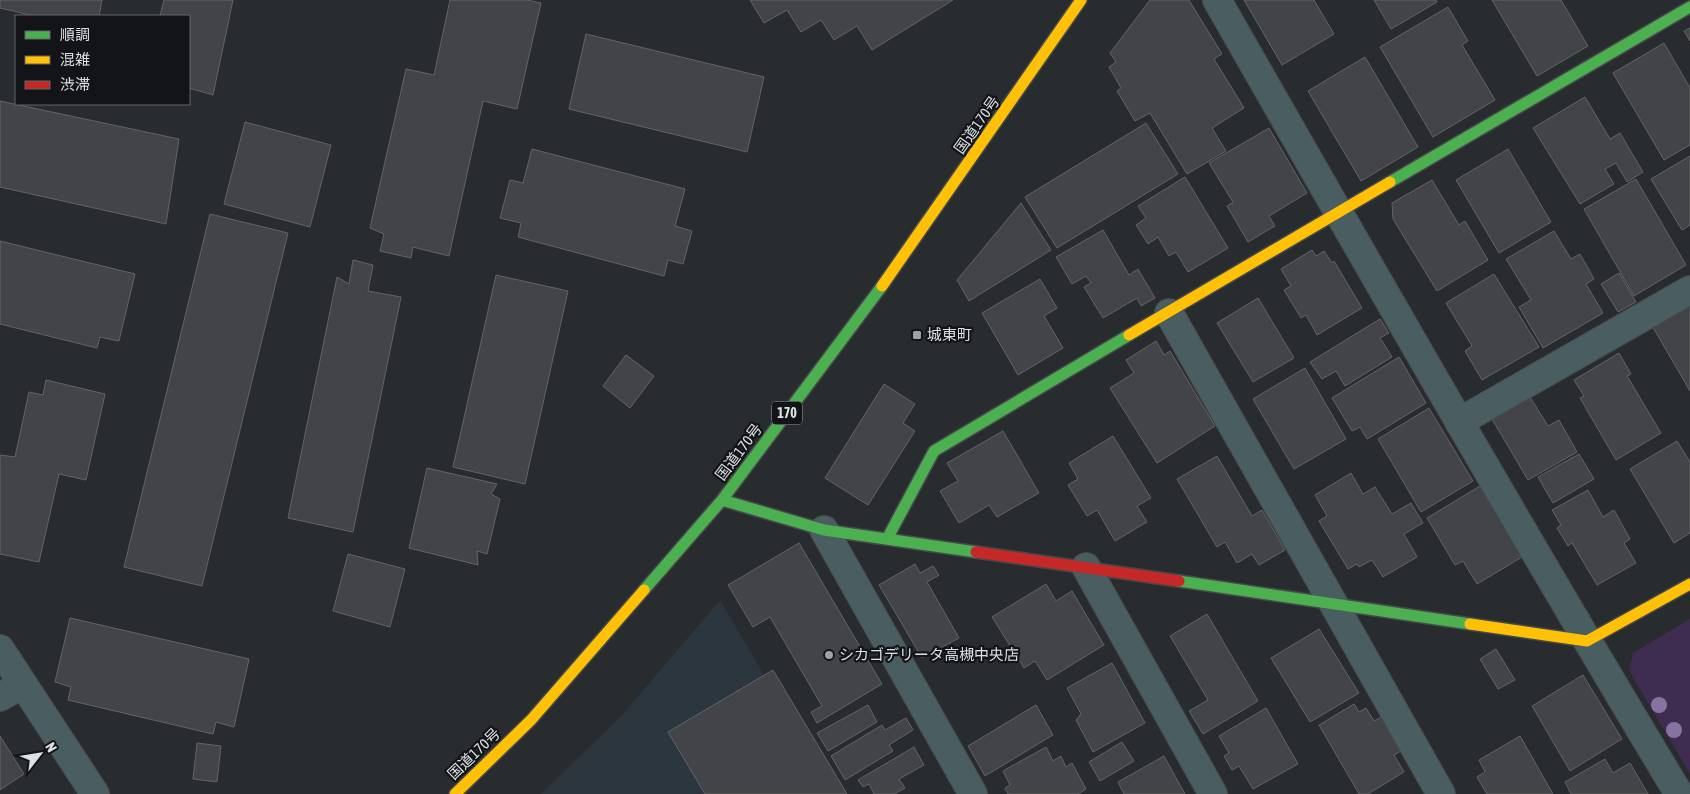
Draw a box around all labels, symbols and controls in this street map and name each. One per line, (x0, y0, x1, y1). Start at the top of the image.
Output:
legend (15, 15, 190, 105)
text: 順調 (60, 26, 90, 43)
text: 混雑 (60, 51, 90, 68)
text: 渋滞 (60, 76, 90, 93)
street label: 国道170号 (951, 93, 1003, 157)
place label: 城東町 (927, 326, 972, 343)
marker: 城東町 (911, 329, 923, 341)
road number: 170 (772, 402, 802, 424)
street label: 国道170号 (712, 420, 765, 483)
place label: シカゴデリータ高槻中央店 (839, 646, 1019, 663)
marker: シカゴデリータ高槻中央店 (823, 649, 835, 661)
street label: 国道170号 (444, 725, 503, 783)
north arrow (15, 729, 65, 779)
text: N (42, 740, 60, 755)

